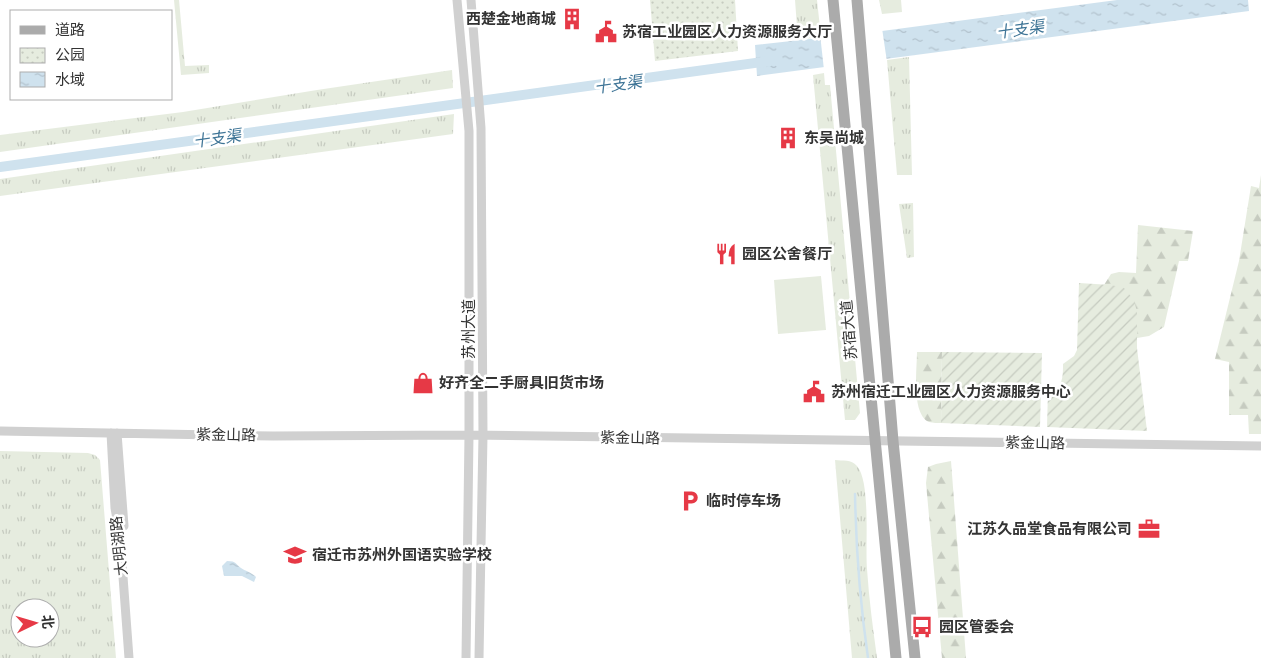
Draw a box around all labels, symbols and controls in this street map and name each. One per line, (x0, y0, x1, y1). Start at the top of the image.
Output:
building icon: 西楚金地商城 (559, 6, 585, 32)
legend (10, 10, 172, 100)
place label: 西楚金地商城 (466, 10, 556, 27)
water label: 十支渠 (995, 16, 1047, 41)
public building icon: 苏宿工业园区人力资源服务大厅 (593, 19, 619, 45)
text: 道路 (55, 21, 85, 38)
place label: 苏宿工业园区人力资源服务大厅 (622, 23, 832, 40)
text: 公园 (55, 46, 85, 63)
text: 水域 (55, 71, 85, 88)
water label: 十支渠 (593, 71, 645, 96)
water label: 十支渠 (192, 125, 244, 150)
building icon: 东吴尚城 (775, 125, 801, 151)
place label: 东吴尚城 (804, 129, 864, 146)
restaurant icon: 园区公舍餐厅 (713, 241, 739, 267)
place label: 园区公舍餐厅 (742, 245, 832, 262)
street label: 苏州大道 (460, 299, 477, 359)
street label: 苏宿大道 (837, 299, 860, 361)
shop icon: 好齐全二手厨具旧货市场 (410, 370, 436, 396)
place label: 好齐全二手厨具旧货市场 (439, 374, 604, 391)
public building icon: 苏州宿迁工业园区人力资源服务中心 (801, 379, 827, 405)
place label: 苏州宿迁工业园区人力资源服务中心 (831, 383, 1071, 400)
street label: 紫金山路 (196, 425, 256, 444)
street label: 紫金山路 (600, 428, 660, 447)
street label: 紫金山路 (1005, 433, 1065, 452)
parking icon: 临时停车场 (677, 488, 703, 514)
place label: 临时停车场 (706, 492, 781, 509)
street label: 大明湖路 (107, 515, 130, 577)
office icon: 江苏久品堂食品有限公司 (1136, 516, 1162, 542)
place label: 江苏久品堂食品有限公司 (967, 520, 1132, 537)
school or university icon: 宿迁市苏州外国语实验学校 (282, 542, 308, 568)
place label: 宿迁市苏州外国语实验学校 (312, 546, 492, 563)
north arrow (10, 598, 60, 648)
text: 北 (39, 614, 57, 630)
bus stop icon: 园区管委会 (909, 614, 935, 640)
place label: 园区管委会 (939, 618, 1014, 635)

